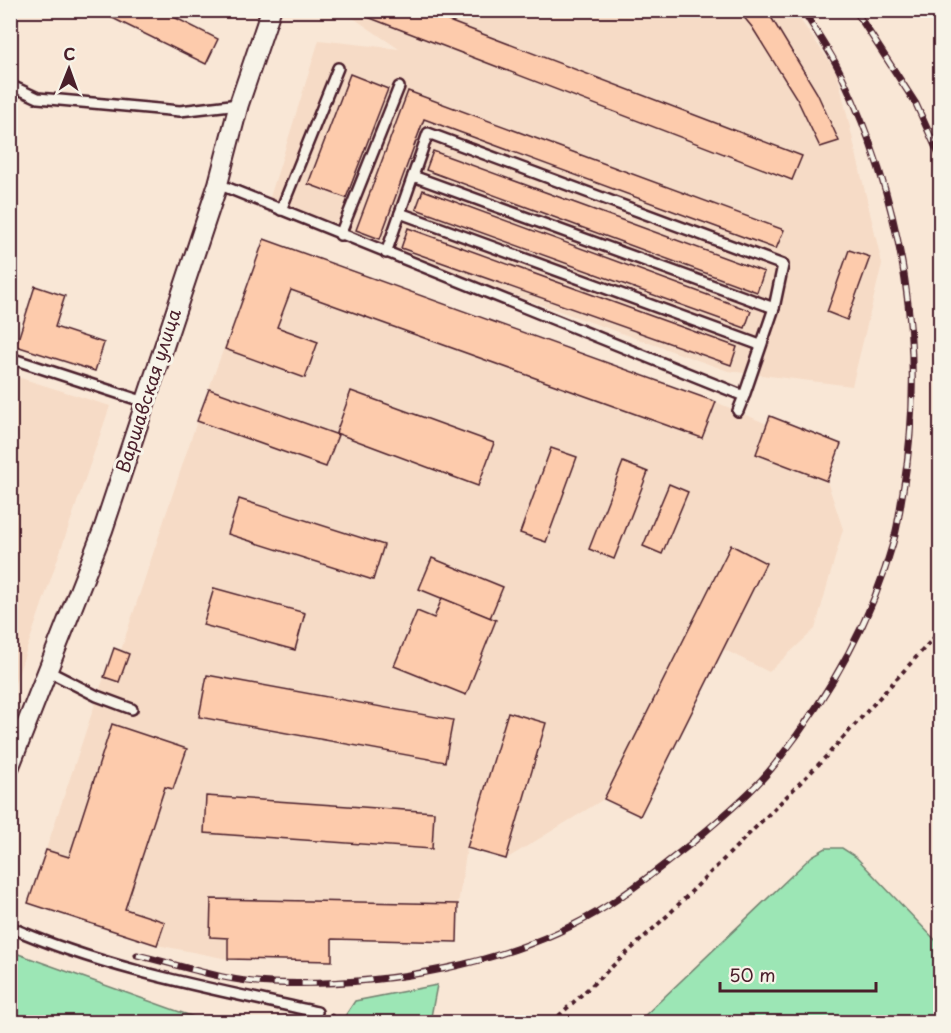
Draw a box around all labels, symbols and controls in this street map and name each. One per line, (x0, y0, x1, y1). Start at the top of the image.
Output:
north arrow (39, 39, 99, 99)
text: С (63, 41, 76, 65)
street label: Варшавская улица (108, 304, 187, 476)
scale bar (720, 955, 876, 993)
text: 50 m (729, 961, 776, 988)

